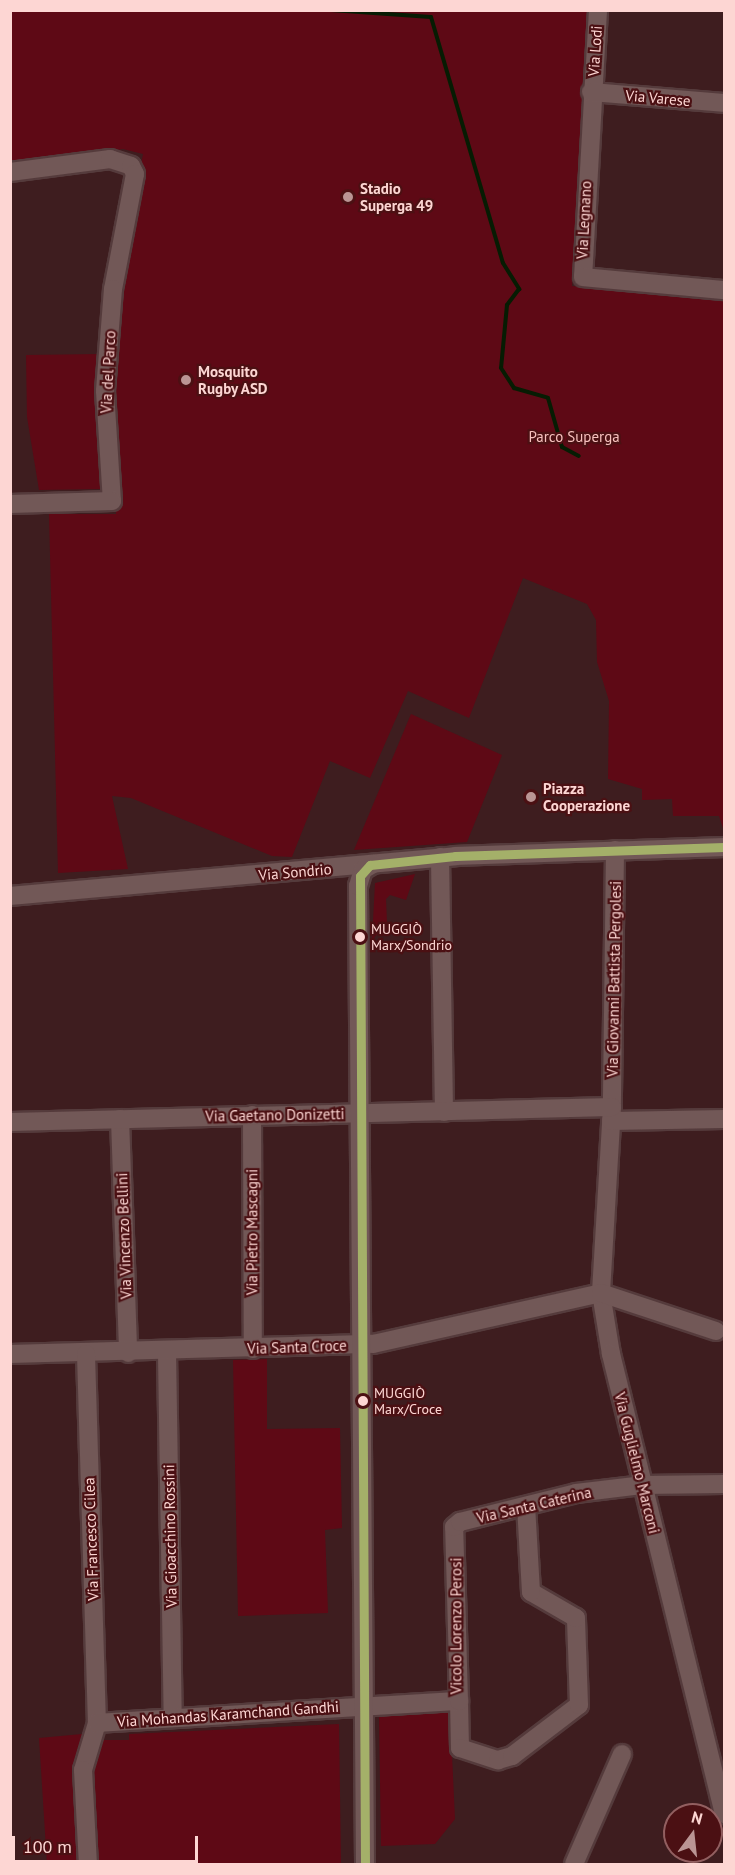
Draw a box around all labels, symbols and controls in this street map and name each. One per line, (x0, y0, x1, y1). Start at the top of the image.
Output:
street label: Via Lodi (584, 25, 606, 77)
street label: Via Varese (624, 86, 692, 110)
place label: Stadio Superga 49 (360, 179, 433, 214)
street label: Via Legnano (573, 180, 595, 260)
marker: Stadio Superga 49 (341, 190, 355, 204)
street label: Via del Parco (97, 330, 119, 414)
place label: Mosquito Rugby ASD (198, 362, 269, 397)
marker: Mosquito Rugby ASD (179, 373, 193, 387)
park label: Parco Superga (528, 428, 620, 446)
place label: Piazza Cooperazione (543, 779, 630, 814)
marker: Piazza Cooperazione (524, 790, 538, 804)
street label: Via Sondrio (258, 860, 332, 884)
street label: Via Giovanni Battista Pergolesi (603, 881, 625, 1077)
place label: MUGGIÒ Marx/Sondrio (371, 921, 452, 954)
marker: MUGGIÒ Marx/Sondrio (354, 931, 366, 943)
street label: Via Gaetano Donizetti (205, 1105, 345, 1125)
street label: Via Pietro Mascagni (243, 1169, 261, 1295)
street label: Via Vincenzo Bellini (113, 1172, 135, 1300)
street label: Via Santa Croce (247, 1336, 347, 1358)
place label: MUGGIÒ Marx/Croce (374, 1385, 442, 1418)
street label: Via Guglielmo Marconi (611, 1390, 663, 1536)
marker: MUGGIÒ Marx/Croce (357, 1395, 369, 1407)
street label: Via Gioacchino Rossini (160, 1464, 180, 1608)
street label: Via Francesco Cilea (80, 1477, 102, 1601)
street label: Via Santa Caterina (475, 1483, 593, 1527)
street label: Vicolo Lorenzo Perosi (447, 1558, 465, 1694)
street label: Via Mohandas Karamchand Gandhi (117, 1697, 339, 1731)
north arrow (663, 1803, 723, 1863)
text: N (689, 1807, 705, 1829)
scale bar (15, 1824, 201, 1862)
text: 100 m (23, 1835, 72, 1858)

